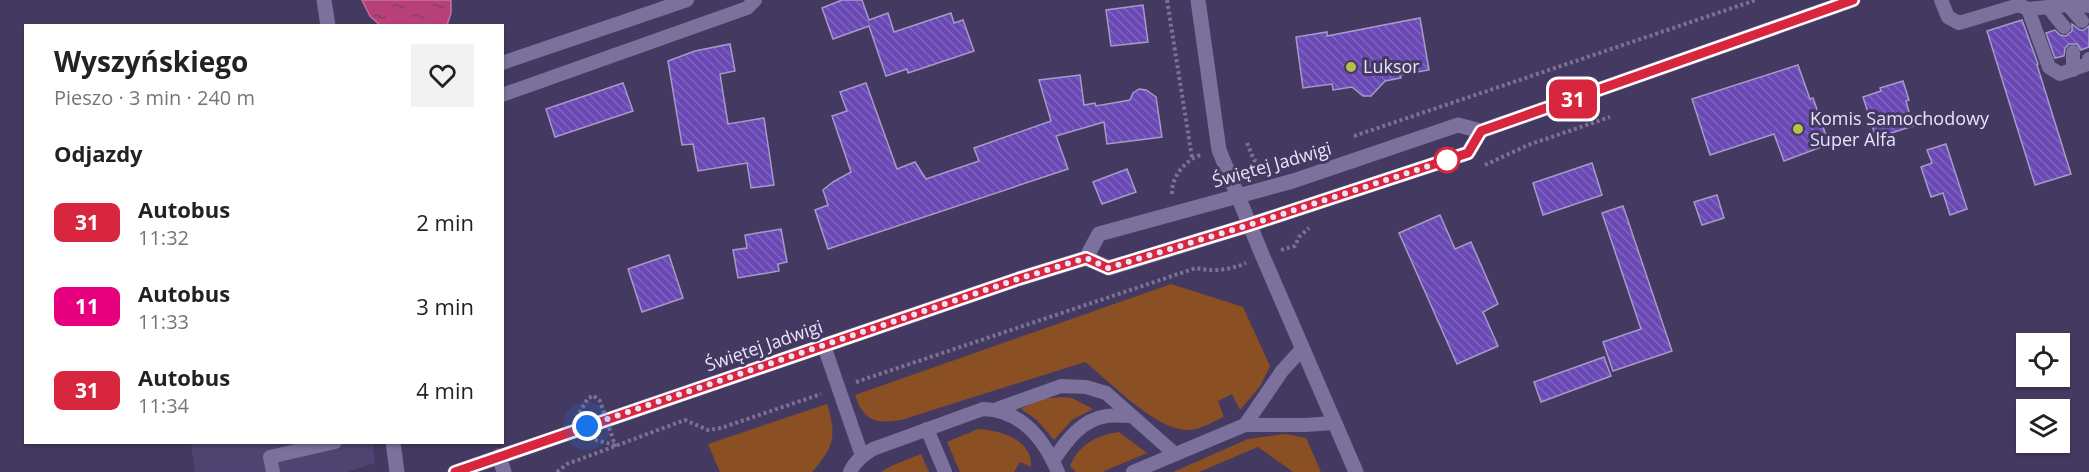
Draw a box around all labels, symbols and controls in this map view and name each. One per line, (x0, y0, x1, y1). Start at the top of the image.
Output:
text: Wyszyńskiego (54, 42, 248, 80)
button: heart (411, 44, 474, 107)
place label: Luksor (1363, 54, 1420, 78)
marker: Luksor (1344, 60, 1358, 74)
line badge: 31 (1546, 80, 1600, 118)
text: Pieszo · 3 min · 240 m (54, 84, 255, 111)
text: 31 (1561, 85, 1585, 113)
place label: Komis Samochodowy Super Alfa (1810, 106, 1990, 151)
marker: Komis Samochodowy Super Alfa (1791, 122, 1805, 136)
street label: Świętej Jadwigi (1209, 136, 1334, 193)
text: Odjazdy (54, 138, 143, 168)
unlabelled marker (1434, 147, 1460, 173)
text: Autobus (138, 194, 230, 224)
text: 2 min (416, 207, 474, 237)
text: 31 (75, 208, 99, 236)
text: 11:32 (138, 224, 189, 251)
text: Autobus (138, 278, 230, 308)
text: 3 min (416, 291, 474, 321)
text: 11 (75, 292, 99, 320)
text: 11:33 (138, 308, 189, 335)
street label: Świętej Jadwigi (702, 314, 826, 376)
map controls (2016, 333, 2070, 453)
button: locate (2016, 333, 2070, 387)
text: Autobus (138, 362, 230, 392)
text: 4 min (416, 375, 474, 405)
text: 31 (75, 376, 99, 404)
text: 11:34 (138, 392, 189, 419)
button: layers (2016, 399, 2070, 453)
your location (572, 411, 602, 441)

